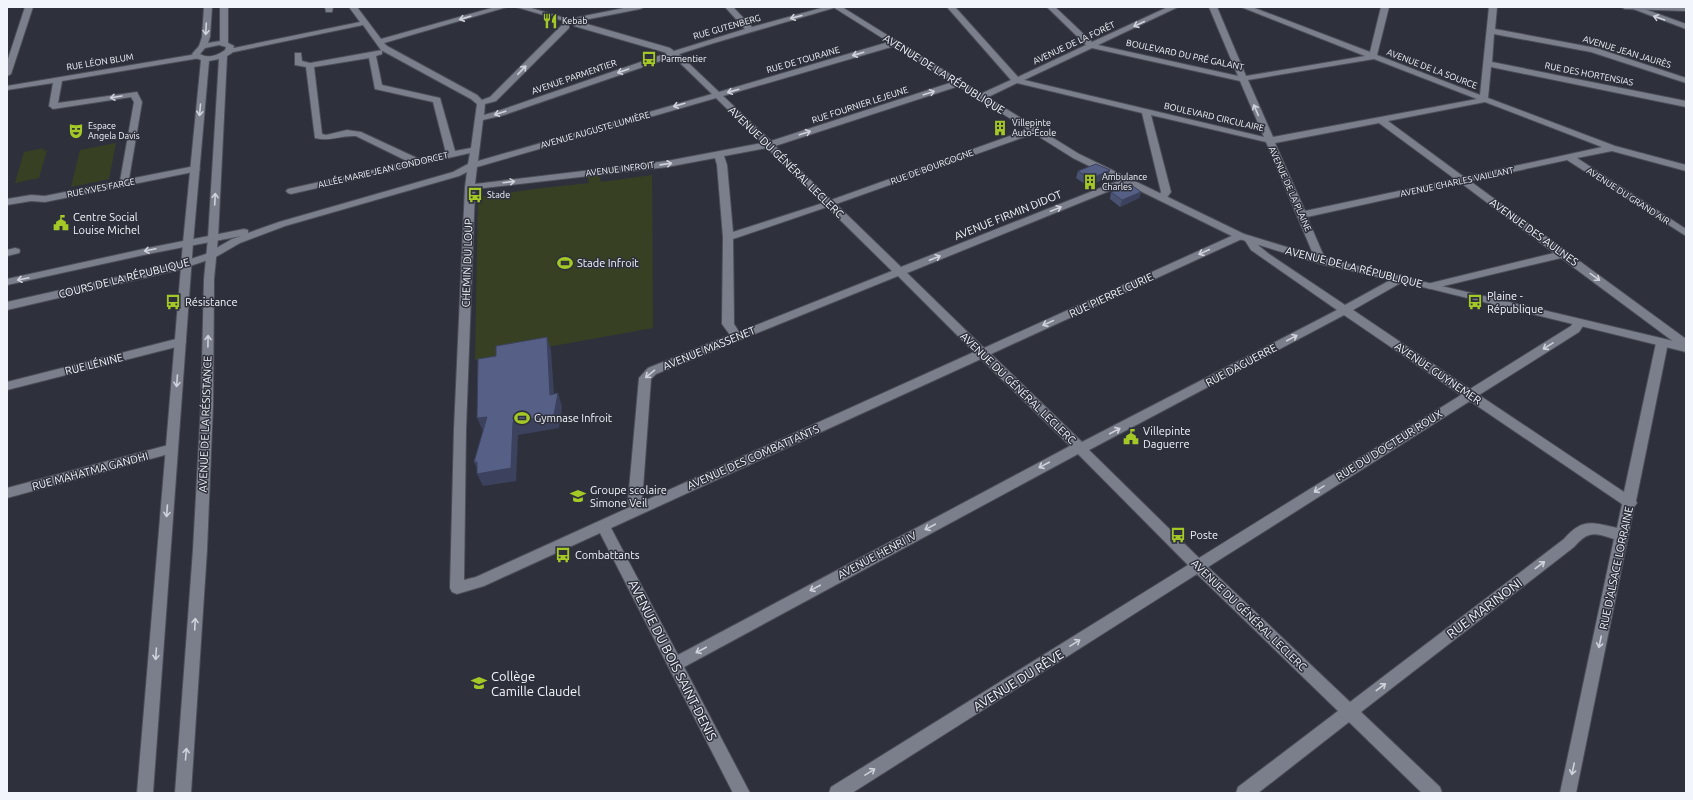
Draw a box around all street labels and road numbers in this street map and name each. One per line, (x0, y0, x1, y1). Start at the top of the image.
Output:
street label: RUE GUTENBERG (692, 13, 762, 41)
street label: AVENUE DE LA FORÊT (1031, 18, 1117, 66)
street label: AVENUE DE LA RÉPUBLIQUE (881, 31, 1007, 116)
street label: AVENUE JEAN JAURÈS (1582, 32, 1673, 70)
street label: BOULEVARD DU PRÉ GALANT (1125, 36, 1245, 72)
street label: RUE DE TOURAINE (765, 45, 841, 75)
street label: AVENUE DE LA SOURCE (1385, 47, 1479, 91)
street label: RUE LÉON BLUM (65, 50, 135, 72)
street label: AVENUE PARMENTIER (530, 58, 618, 96)
street label: RUE DES HORTENSIAS (1544, 60, 1634, 88)
street label: RUE FOURNIER LEJEUNE (811, 85, 909, 125)
street label: BOULEVARD CIRCULAIRE (1163, 101, 1265, 133)
street label: AVENUE DU GÉNÉRAL LECLERC (726, 103, 847, 220)
street label: AVENUE AUGUSTE LUMIÈRE (539, 108, 651, 150)
street label: AVENUE DE LA PLAINE (1267, 145, 1313, 233)
street label: RUE DE BOURGOGNE (889, 147, 975, 187)
street label: ALLÉE MARIE JEAN CONDORCET (317, 148, 449, 190)
street label: AVENUE INFROIT (585, 160, 655, 178)
street label: AVENUE CHARLES VAILLANT (1399, 165, 1515, 199)
street label: AVENUE DU GRAND AIR (1585, 165, 1672, 227)
street label: RUE YVES FARGE (66, 177, 136, 199)
street label: AVENUE FIRMIN DIDOT (953, 188, 1063, 242)
street label: AVENUE DES AULNES (1488, 196, 1581, 268)
street label: CHEMIN DU LOUP (459, 218, 475, 308)
street label: AVENUE DE LA RÉPUBLIQUE (1284, 243, 1424, 290)
street label: COURS DE LA RÉPUBLIQUE (57, 255, 191, 300)
street label: RUE PIERRE CURIE (1067, 270, 1155, 320)
street label: AVENUE MASSENET (661, 324, 757, 372)
street label: AVENUE DU GÉNÉRAL LECLERC (958, 329, 1079, 446)
street label: AVENUE GUYNEMER (1393, 340, 1484, 406)
street label: RUE DAGUERRE (1203, 341, 1279, 389)
street label: RUE LÉNINE (63, 350, 124, 377)
street label: AVENUE DE LA RÉSISTANCE (196, 355, 213, 492)
street label: RUE DU DOCTEUR ROUX (1334, 407, 1444, 483)
street label: AVENUE DES COMBATTANTS (685, 422, 821, 492)
street label: RUE MAHATMA GANDHI (31, 450, 149, 492)
street label: RUE D'ALSACE LORRAINE (1597, 505, 1635, 631)
street label: AVENUE HENRI IV (836, 529, 918, 581)
street label: AVENUE DU GÉNÉRAL LECLERC (1189, 556, 1310, 673)
street label: RUE MARINONI (1444, 575, 1524, 641)
street label: AVENUE DU BOIS SAINT-DENIS (626, 577, 720, 743)
street label: AVENUE DU RÊVE (970, 647, 1066, 713)

